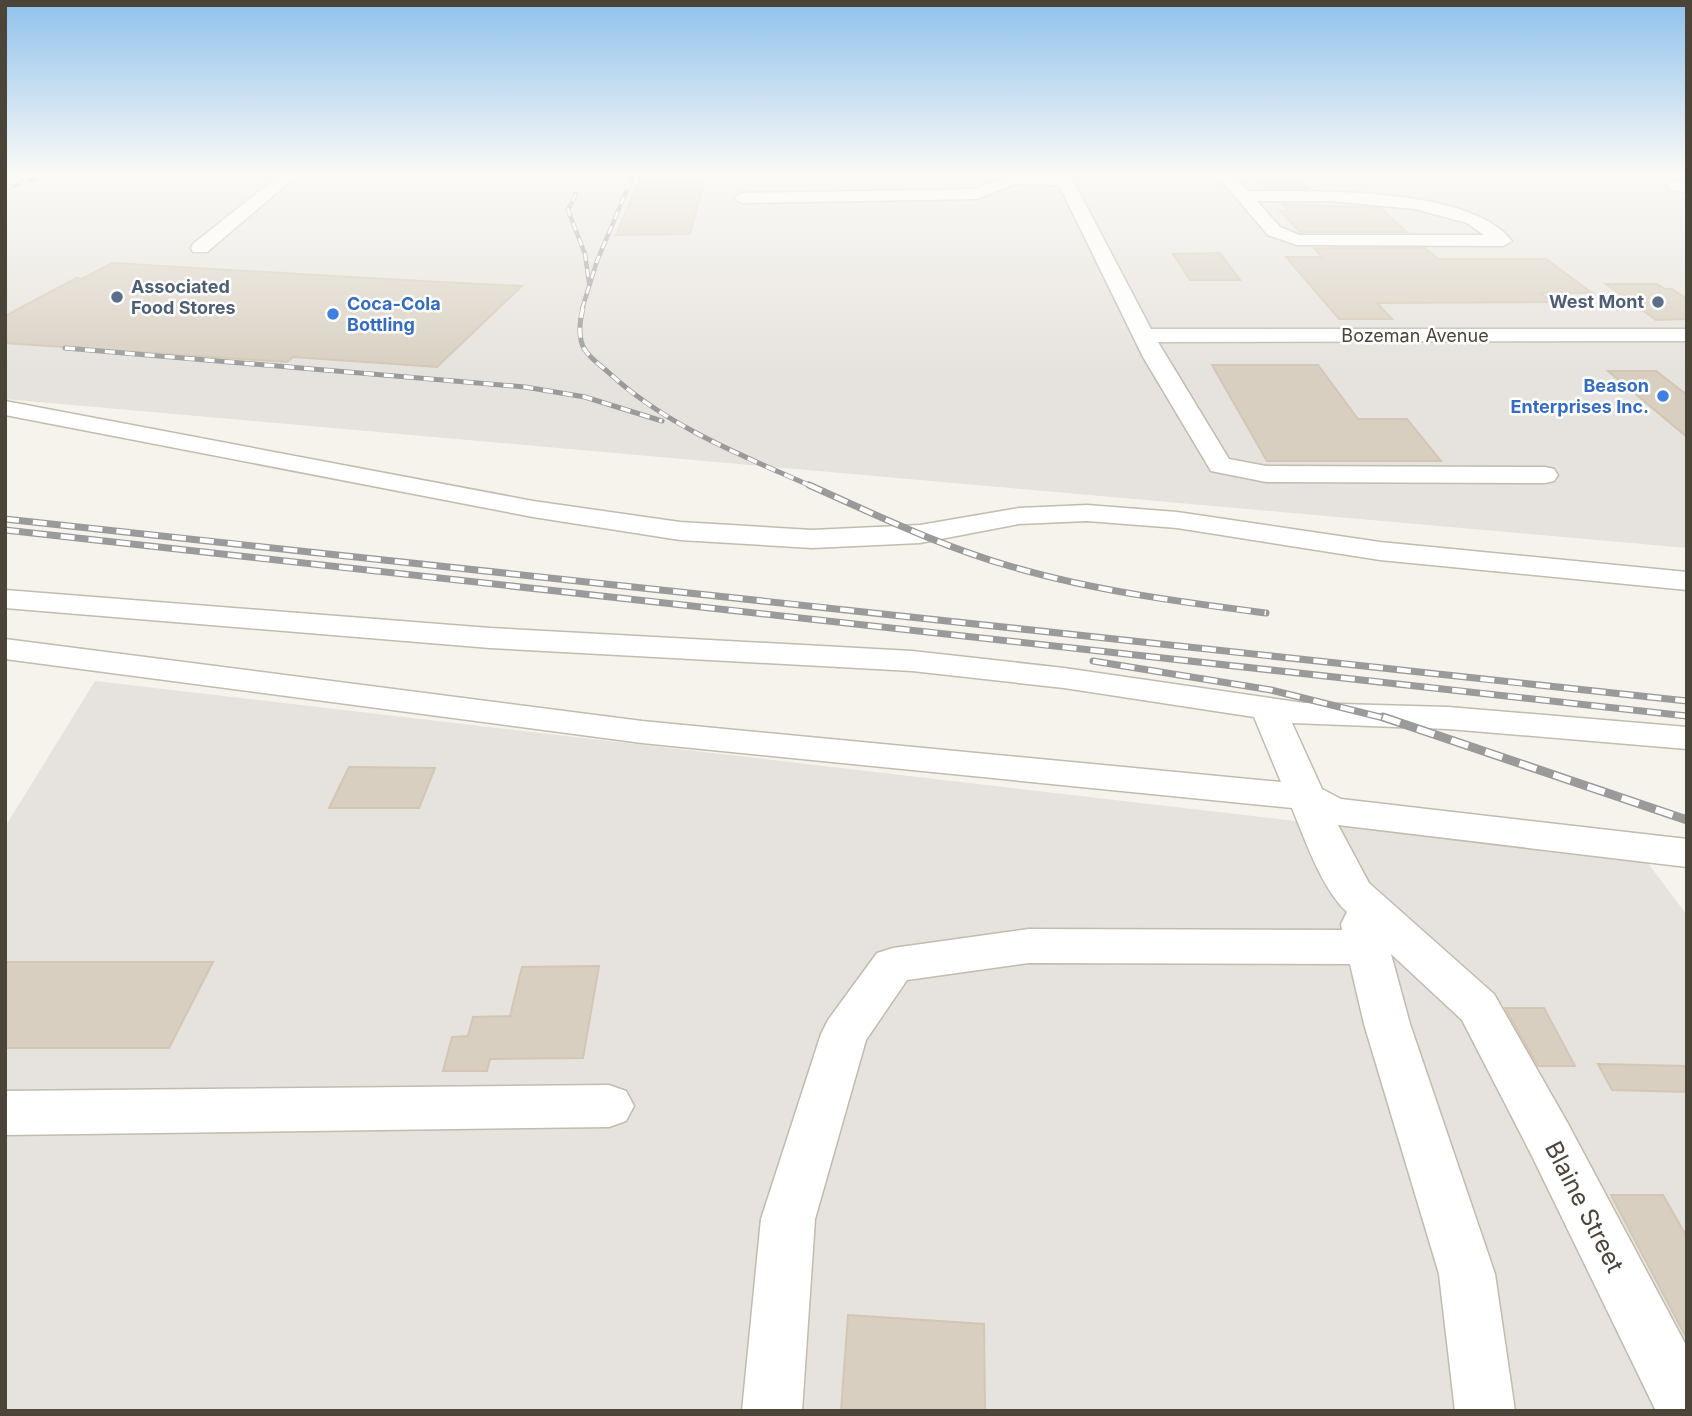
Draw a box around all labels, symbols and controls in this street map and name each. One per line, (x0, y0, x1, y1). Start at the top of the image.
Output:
place label: Associated Food Stores (131, 276, 236, 318)
marker: Associated Food Stores (109, 289, 125, 305)
place label: West Mont (1549, 291, 1644, 312)
place label: Coca-Cola Bottling (347, 293, 441, 335)
marker: West Mont (1650, 294, 1666, 310)
marker: Coca-Cola Bottling (325, 306, 341, 322)
street label: Bozeman Avenue (1341, 325, 1489, 346)
place label: Beason Enterprises Inc. (1511, 375, 1649, 417)
marker: Beason Enterprises Inc. (1655, 388, 1671, 404)
street label: Blaine Street (1539, 1136, 1630, 1277)

